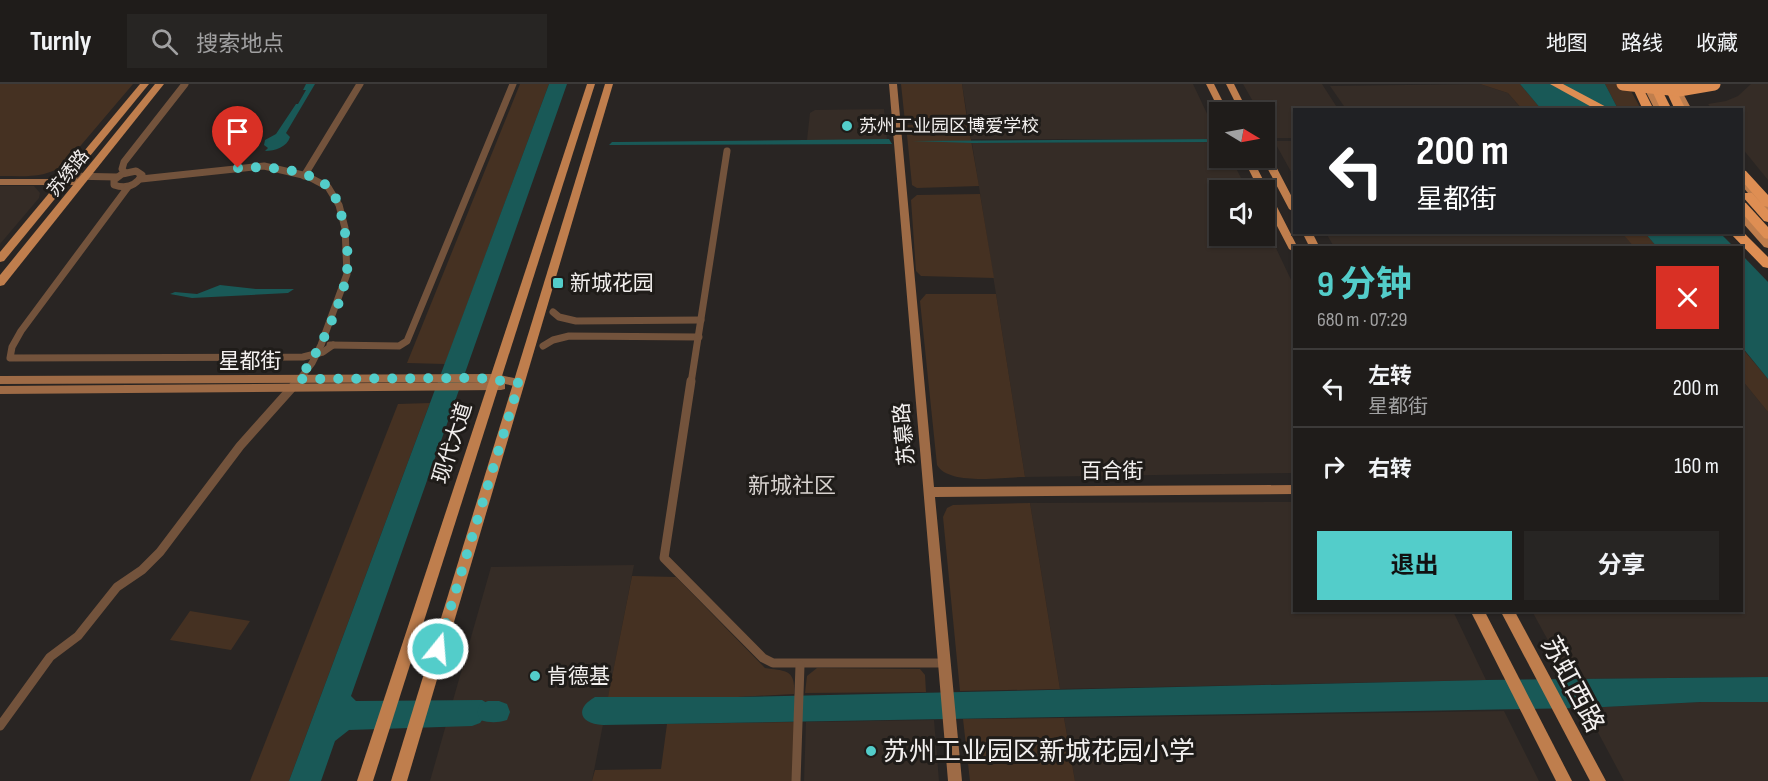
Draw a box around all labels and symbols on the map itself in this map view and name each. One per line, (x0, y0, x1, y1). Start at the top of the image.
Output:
north arrow (1209, 102, 1275, 168)
pin (212, 106, 263, 168)
place label: 苏州工业园区博爱学校 (859, 116, 1039, 137)
marker: 苏州工业园区博爱学校 (840, 119, 854, 133)
street label: 苏绣路 (43, 146, 94, 201)
place label: 新城花园 (570, 271, 654, 296)
marker: 新城花园 (551, 276, 565, 290)
street label: 星都街 (219, 349, 282, 374)
street label: 现代大道 (428, 399, 477, 487)
street label: 苏慕路 (889, 401, 920, 466)
street label: 百合街 (1081, 459, 1144, 484)
district label: 新城社区 (748, 473, 836, 500)
position arrow (406, 617, 470, 681)
street label: 苏虹西路 (1534, 632, 1610, 738)
place label: 肯德基 (547, 664, 610, 689)
marker: 肯德基 (528, 669, 542, 683)
place label: 苏州工业园区新城花园小学 (883, 737, 1195, 768)
marker: 苏州工业园区新城花园小学 (864, 744, 878, 758)

